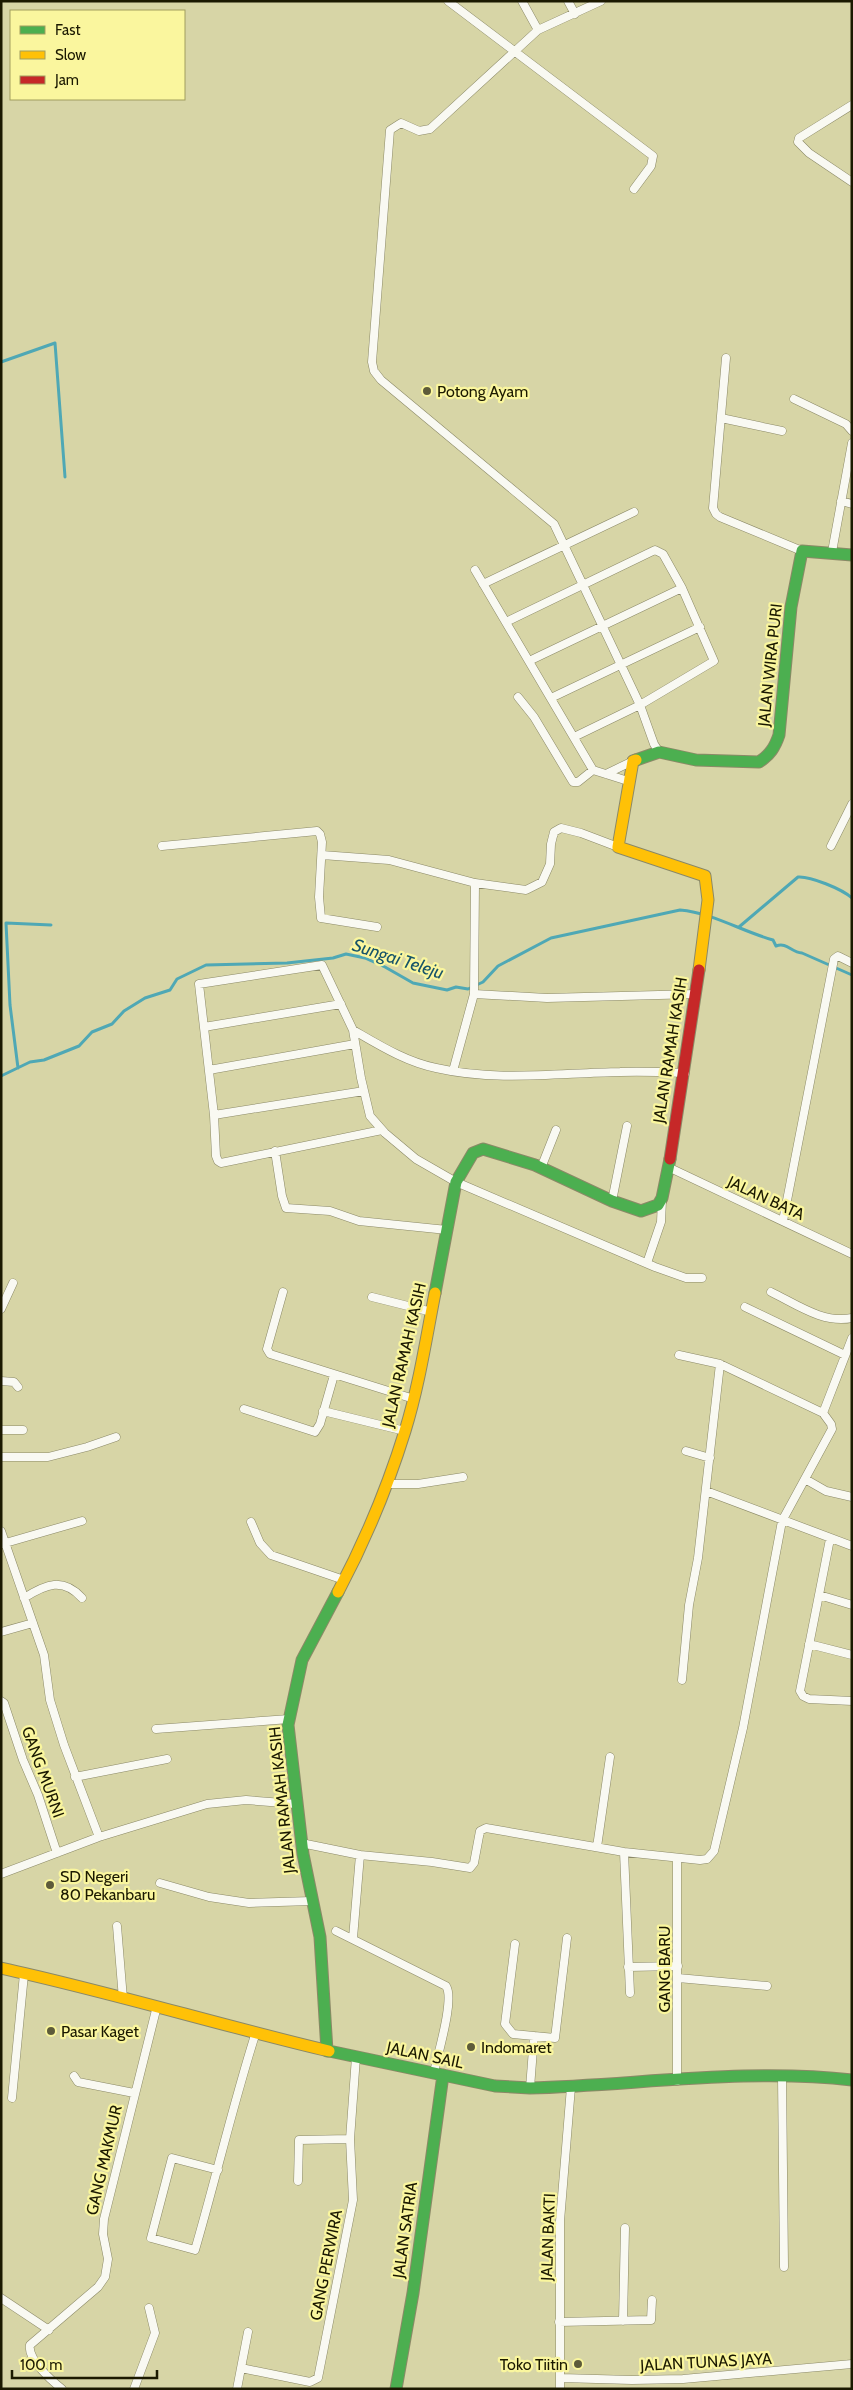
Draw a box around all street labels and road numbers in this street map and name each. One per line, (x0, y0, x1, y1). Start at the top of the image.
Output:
street label: JALAN WIRA PURI (754, 603, 786, 728)
street label: JALAN RAMAH KASIH (649, 976, 691, 1125)
street label: JALAN BATA (724, 1171, 808, 1224)
street label: JALAN RAMAH KASIH (378, 1281, 430, 1430)
street label: GANG MURNI (18, 1724, 68, 1820)
street label: JALAN RAMAH KASIH (265, 1726, 299, 1875)
street label: GANG BARU (655, 1926, 674, 2012)
street label: JALAN SAIL (384, 2037, 465, 2072)
street label: GANG MAKMUR (82, 2103, 126, 2217)
street label: JALAN SATRIA (389, 2180, 421, 2280)
street label: JALAN BAKTI (537, 2193, 559, 2282)
street label: GANG PERWIRA (306, 2208, 346, 2322)
street label: JALAN TUNAS JAYA (639, 2349, 772, 2375)

